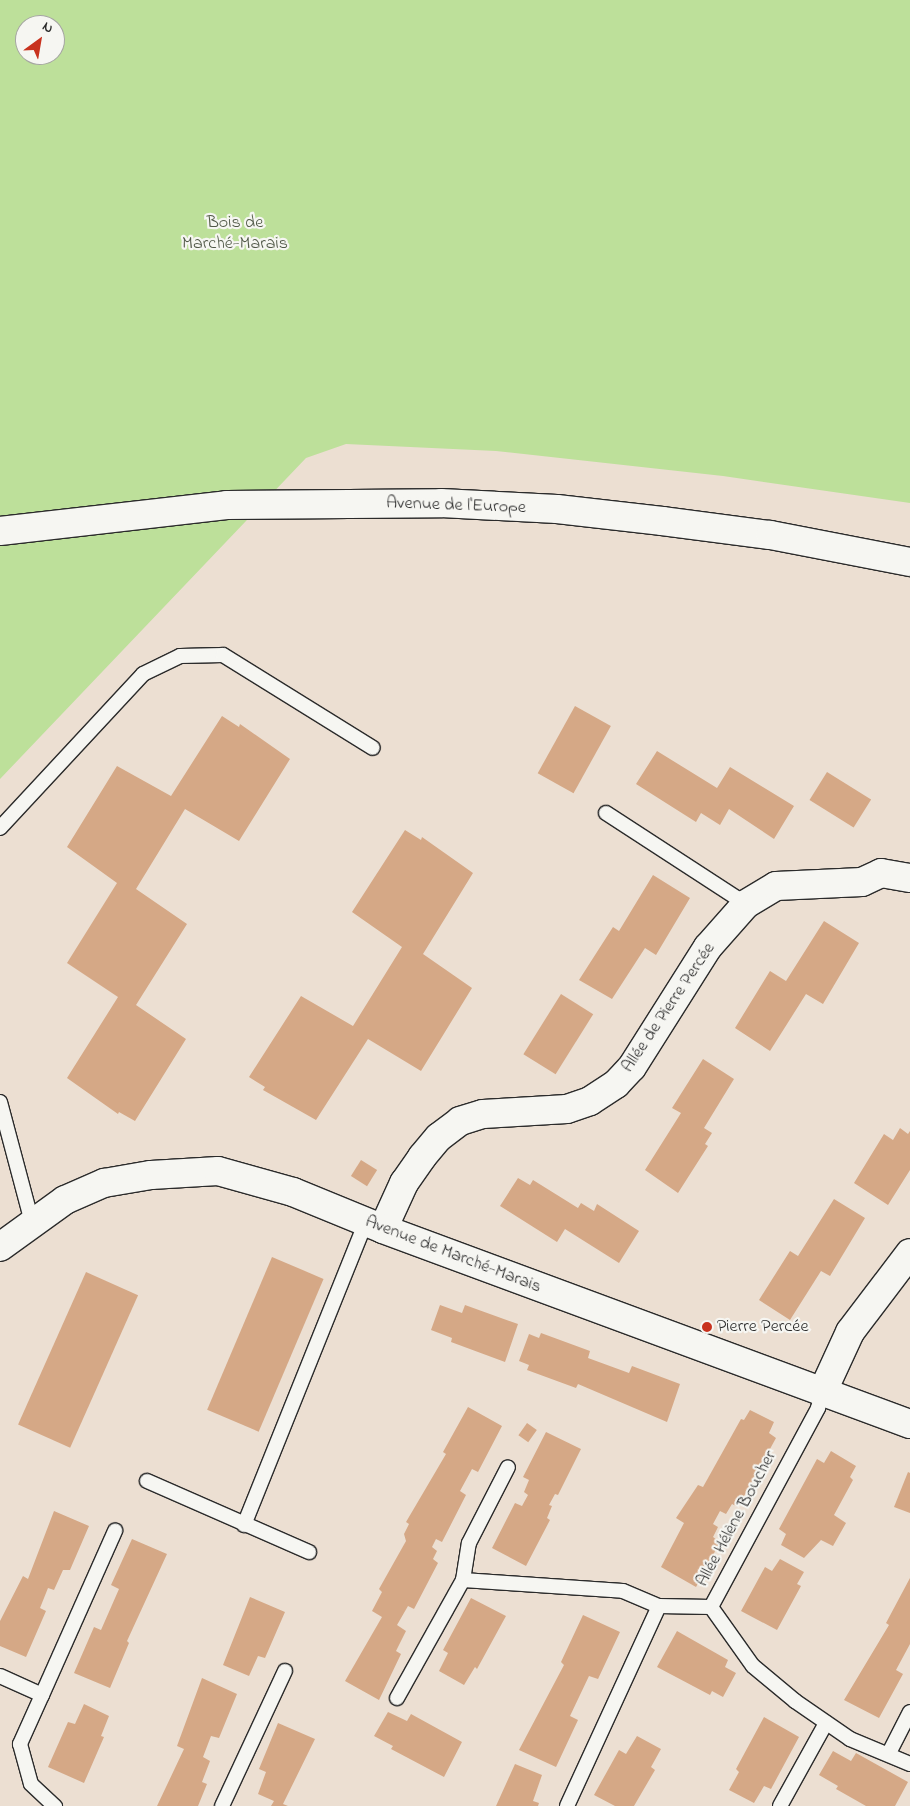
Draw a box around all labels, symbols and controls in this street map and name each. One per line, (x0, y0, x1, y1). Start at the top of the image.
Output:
north arrow (15, 15, 65, 65)
text: N (38, 16, 57, 39)
park label: Bois de Marché-Marais (182, 213, 288, 255)
street label: Avenue de l'Europe (386, 493, 526, 519)
street label: Allée de Pierre Percée (618, 939, 720, 1077)
street label: Avenue de Marché-Marais (362, 1211, 544, 1299)
place label: Pierre Percée (717, 1316, 808, 1338)
marker: Pierre Percée (701, 1321, 713, 1333)
street label: Allée Hélène Boucher (692, 1447, 782, 1591)

